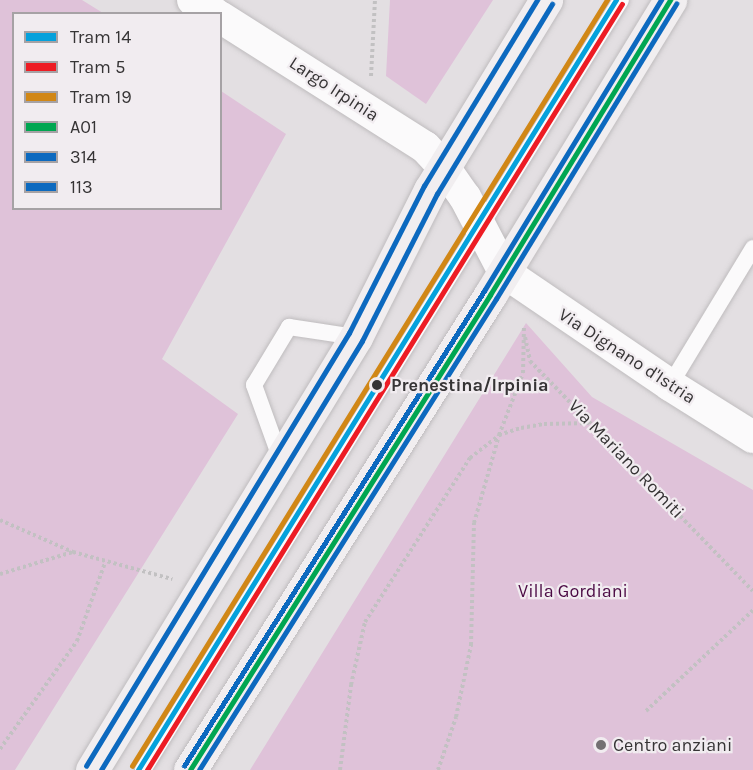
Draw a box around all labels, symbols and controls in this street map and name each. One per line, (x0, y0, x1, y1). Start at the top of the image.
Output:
legend (12, 12, 222, 210)
text: Tram 14 (70, 26, 131, 48)
street label: Largo Irpinia (285, 52, 383, 126)
text: Tram 5 (70, 56, 125, 78)
text: Tram 19 (70, 86, 132, 108)
text: A01 (70, 116, 97, 138)
text: 314 (70, 146, 97, 168)
text: 113 (70, 176, 93, 198)
street label: Via Dignano d'Istria (554, 304, 700, 408)
place label: Prenestina/Irpinia (391, 374, 549, 396)
marker: Prenestina/Irpinia (368, 376, 386, 394)
street label: Via Mariano Romiti (564, 395, 688, 523)
park label: Villa Gordiani (518, 580, 628, 602)
place label: Centro anziani (613, 734, 732, 756)
marker: Centro anziani (594, 738, 608, 752)

